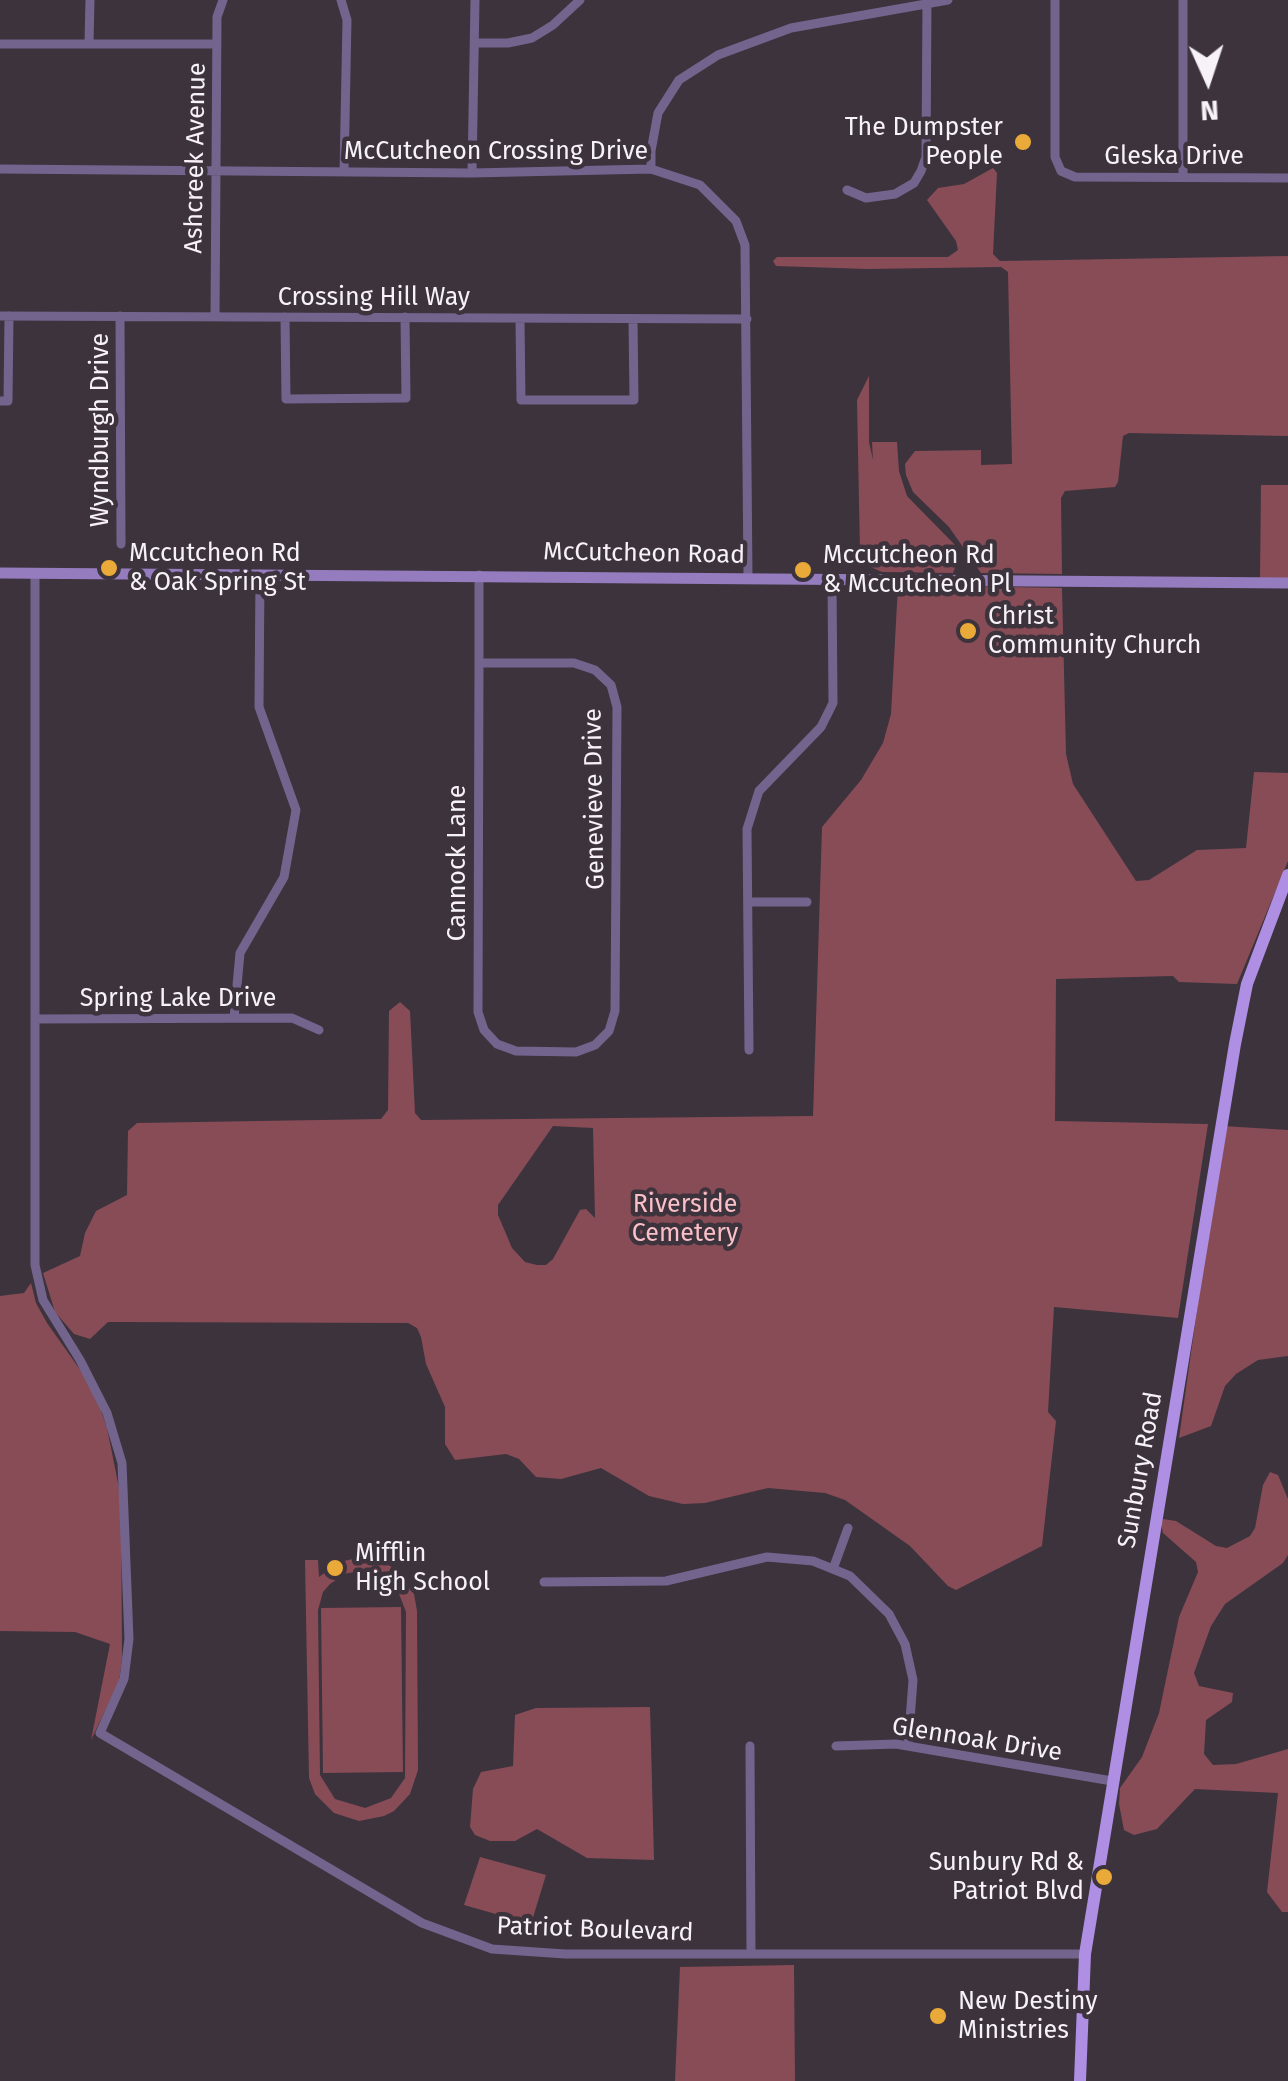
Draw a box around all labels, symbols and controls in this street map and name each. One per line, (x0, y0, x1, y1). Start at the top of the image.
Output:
north arrow (1158, 30, 1258, 130)
street label: Ashcreek Avenue (179, 62, 213, 254)
text: N (1199, 93, 1220, 127)
place label: The Dumpster People (845, 113, 1003, 172)
marker: The Dumpster People (1012, 131, 1034, 153)
street label: McCutcheon Crossing Drive (344, 137, 648, 167)
street label: Gleska Drive (1104, 142, 1244, 172)
street label: Crossing Hill Way (278, 283, 470, 313)
street label: Wyndburgh Drive (86, 333, 116, 527)
street label: McCutcheon Road (543, 537, 745, 571)
place label: Mccutcheon Rd & Oak Spring St (129, 539, 306, 598)
place label: Mccutcheon Rd & Mccutcheon Pl (823, 541, 1011, 600)
marker: Mccutcheon Rd & Oak Spring St (98, 557, 120, 579)
marker: Mccutcheon Rd & Mccutcheon Pl (792, 559, 814, 581)
place label: Christ Community Church (988, 602, 1201, 661)
marker: Christ Community Church (957, 620, 979, 642)
street label: Genevieve Drive (578, 708, 612, 890)
street label: Cannock Lane (443, 785, 473, 941)
street label: Spring Lake Drive (80, 984, 276, 1014)
park label: Riverside Cemetery (632, 1190, 738, 1249)
street label: Sunbury Road (1112, 1389, 1170, 1551)
place label: Mifflin High School (355, 1539, 490, 1598)
marker: Mifflin High School (324, 1557, 346, 1579)
street label: Glennoak Drive (890, 1712, 1064, 1768)
place label: Sunbury Rd & Patriot Blvd (929, 1848, 1084, 1907)
marker: Sunbury Rd & Patriot Blvd (1093, 1866, 1115, 1888)
street label: Patriot Boulevard (496, 1912, 694, 1948)
place label: New Destiny Ministries (958, 1987, 1097, 2046)
marker: New Destiny Ministries (927, 2005, 949, 2027)

